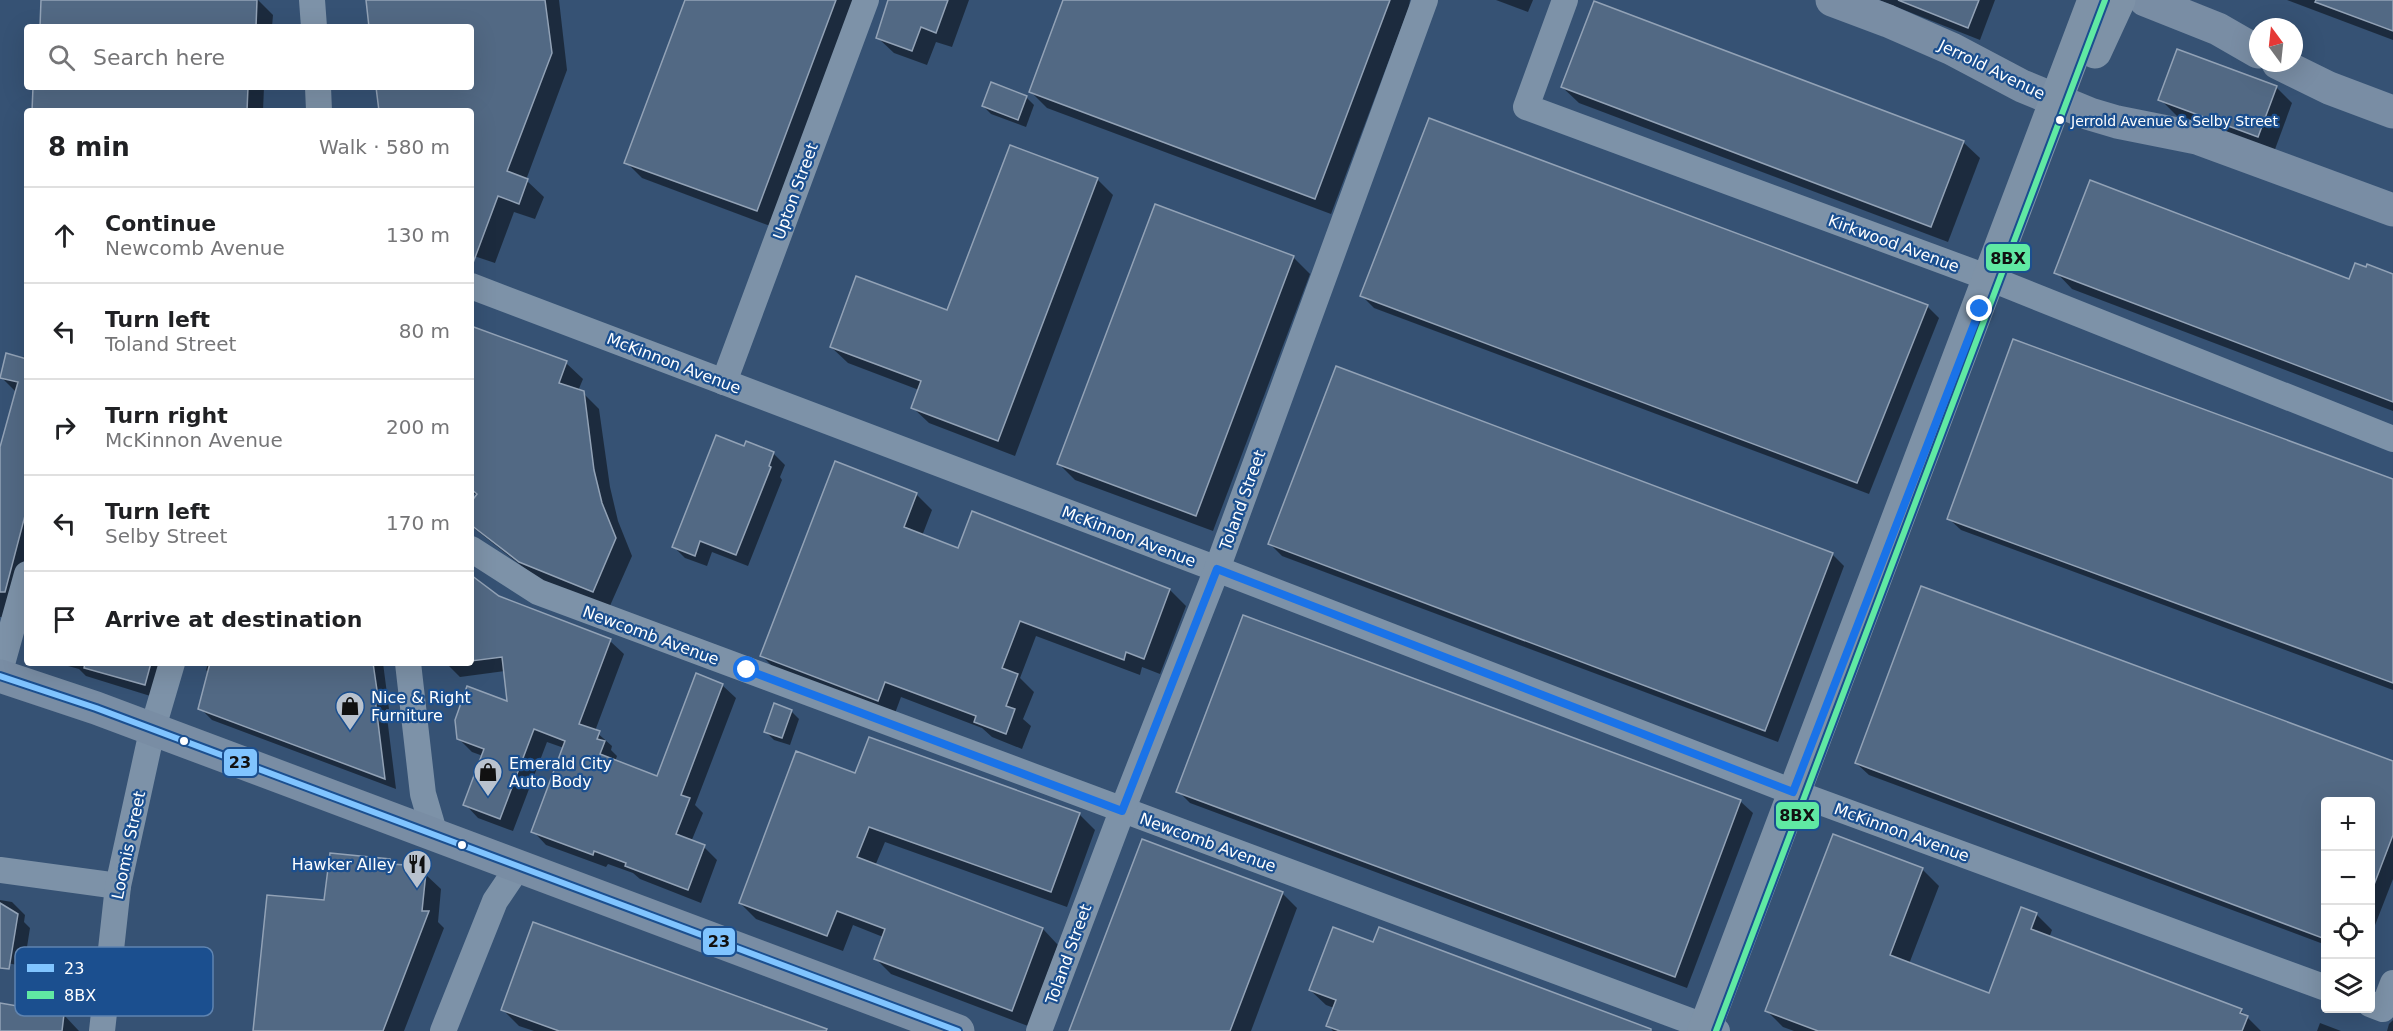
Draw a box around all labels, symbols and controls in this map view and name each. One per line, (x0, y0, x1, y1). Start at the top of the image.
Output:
north arrow (2249, 18, 2303, 72)
search box (24, 24, 474, 90)
street label: Jerrold Avenue (1935, 35, 2048, 103)
icon: search (45, 41, 78, 74)
text: Search here (93, 45, 225, 70)
place label: Jerrold Avenue & Selby Street (2070, 113, 2278, 129)
marker: Jerrold Avenue & Selby Street (2054, 114, 2066, 126)
text: 8 min (48, 132, 130, 162)
text: Walk · 580 m (319, 135, 450, 159)
street label: Upton Street (769, 140, 822, 242)
text: Continue (105, 211, 216, 236)
street label: Kirkwood Avenue (1826, 211, 1962, 276)
icon: ahead (48, 219, 81, 252)
text: 130 m (386, 223, 450, 247)
text: Newcomb Avenue (105, 236, 285, 260)
line badge: 8BX (1985, 243, 2031, 272)
text: 8BX (1990, 249, 2026, 268)
route end (1966, 295, 1992, 321)
text: Turn left (105, 307, 210, 332)
icon: left (48, 315, 81, 348)
text: 80 m (399, 319, 450, 343)
street label: McKinnon Avenue (604, 329, 744, 398)
text: Toland Street (105, 332, 236, 356)
text: Turn right (105, 403, 228, 428)
icon: right (48, 411, 81, 444)
text: 200 m (386, 415, 450, 439)
text: McKinnon Avenue (105, 428, 283, 452)
street label: Toland Street (1215, 448, 1269, 554)
text: Turn left (105, 499, 210, 524)
street label: McKinnon Avenue (1059, 502, 1199, 571)
icon: left (48, 507, 81, 540)
text: 170 m (386, 511, 450, 535)
text: Selby Street (105, 524, 227, 548)
street label: Newcomb Avenue (580, 602, 722, 669)
icon: arrive (48, 603, 81, 636)
text: Arrive at destination (105, 607, 362, 632)
route start (733, 656, 759, 682)
place label: Nice & Right Furniture (371, 688, 471, 725)
shop icon: Nice & Right Furniture (334, 690, 366, 732)
unlabelled marker (178, 735, 190, 747)
line badge: 23 (223, 748, 258, 777)
text: 23 (229, 753, 251, 772)
place label: Emerald City Auto Body (509, 754, 612, 791)
shop icon: Emerald City Auto Body (472, 756, 504, 798)
street label: Loomis Street (108, 789, 149, 901)
map controls (2321, 797, 2375, 1013)
button: + (2321, 797, 2375, 851)
street label: McKinnon Avenue (1832, 799, 1972, 866)
line badge: 8BX (1775, 801, 1820, 830)
text: 8BX (1779, 806, 1815, 825)
street label: Newcomb Avenue (1137, 809, 1279, 876)
unlabelled marker (456, 839, 468, 851)
restaurant icon: Hawker Alley (401, 848, 433, 890)
button: − (2321, 851, 2375, 905)
place label: Hawker Alley (292, 855, 396, 874)
street label: Toland Street (1041, 902, 1095, 1008)
button: locate (2321, 905, 2375, 959)
line badge: 23 (702, 927, 736, 956)
text: 23 (708, 932, 730, 951)
legend (15, 947, 213, 1016)
text: 23 (64, 959, 84, 978)
button: layers (2321, 959, 2375, 1013)
text: 8BX (64, 986, 96, 1005)

